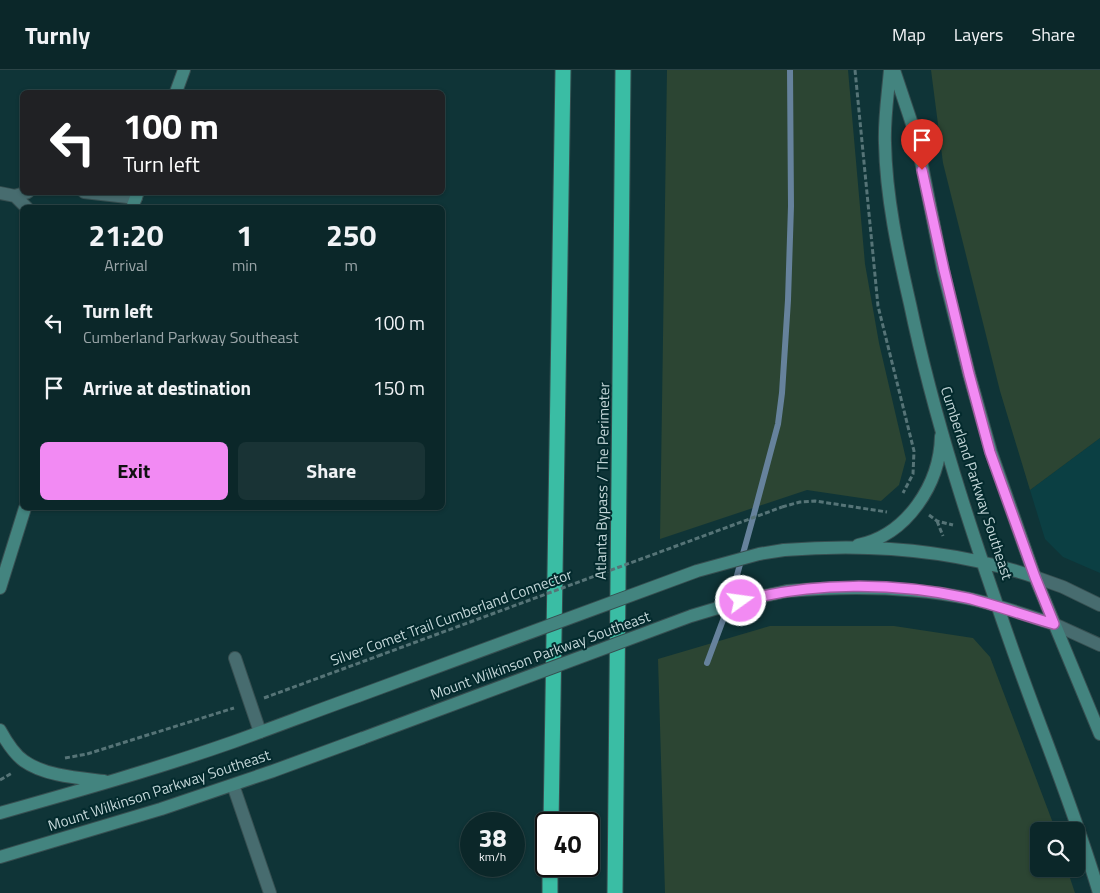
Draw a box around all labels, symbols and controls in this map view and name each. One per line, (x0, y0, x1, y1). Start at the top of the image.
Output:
text: Turnly (25, 17, 90, 53)
text: Map (892, 21, 926, 48)
text: Layers (954, 21, 1003, 48)
text: Share (1031, 21, 1075, 48)
text: 100 m (123, 99, 219, 153)
icon: left (40, 110, 105, 175)
pin (901, 119, 943, 170)
icon: arrive (908, 126, 936, 154)
text: Turn left (123, 147, 200, 181)
text: 21:20 (89, 212, 163, 258)
text: 1 (236, 212, 253, 258)
text: 250 (326, 212, 376, 258)
text: Arrival (104, 253, 148, 277)
text: min (232, 253, 257, 277)
text: m (345, 253, 358, 277)
text: Turn left (83, 296, 153, 325)
text: 100 m (373, 308, 425, 337)
icon: left (40, 309, 68, 337)
text: Cumberland Parkway Southeast (83, 325, 299, 349)
text: Arrive at destination (83, 373, 251, 402)
text: 150 m (373, 373, 425, 402)
icon: arrive (40, 374, 68, 402)
street label: Atlanta Bypass / The Perimeter (589, 382, 615, 580)
street label: Cumberland Parkway Southeast (935, 383, 1019, 583)
button: Exit (40, 442, 228, 500)
button: Share (238, 442, 425, 500)
street label: Silver Comet Trail Cumberland Connector (327, 562, 575, 672)
position arrow (714, 574, 766, 626)
street label: Mount Wilkinson Parkway Southeast (427, 604, 654, 706)
street label: Mount Wilkinson Parkway Southeast (45, 743, 274, 837)
speed limit sign: 40 (535, 812, 600, 877)
text: 38 (478, 819, 507, 857)
map controls (1030, 822, 1085, 877)
button: search (1030, 822, 1085, 877)
text: km/h (479, 847, 506, 866)

